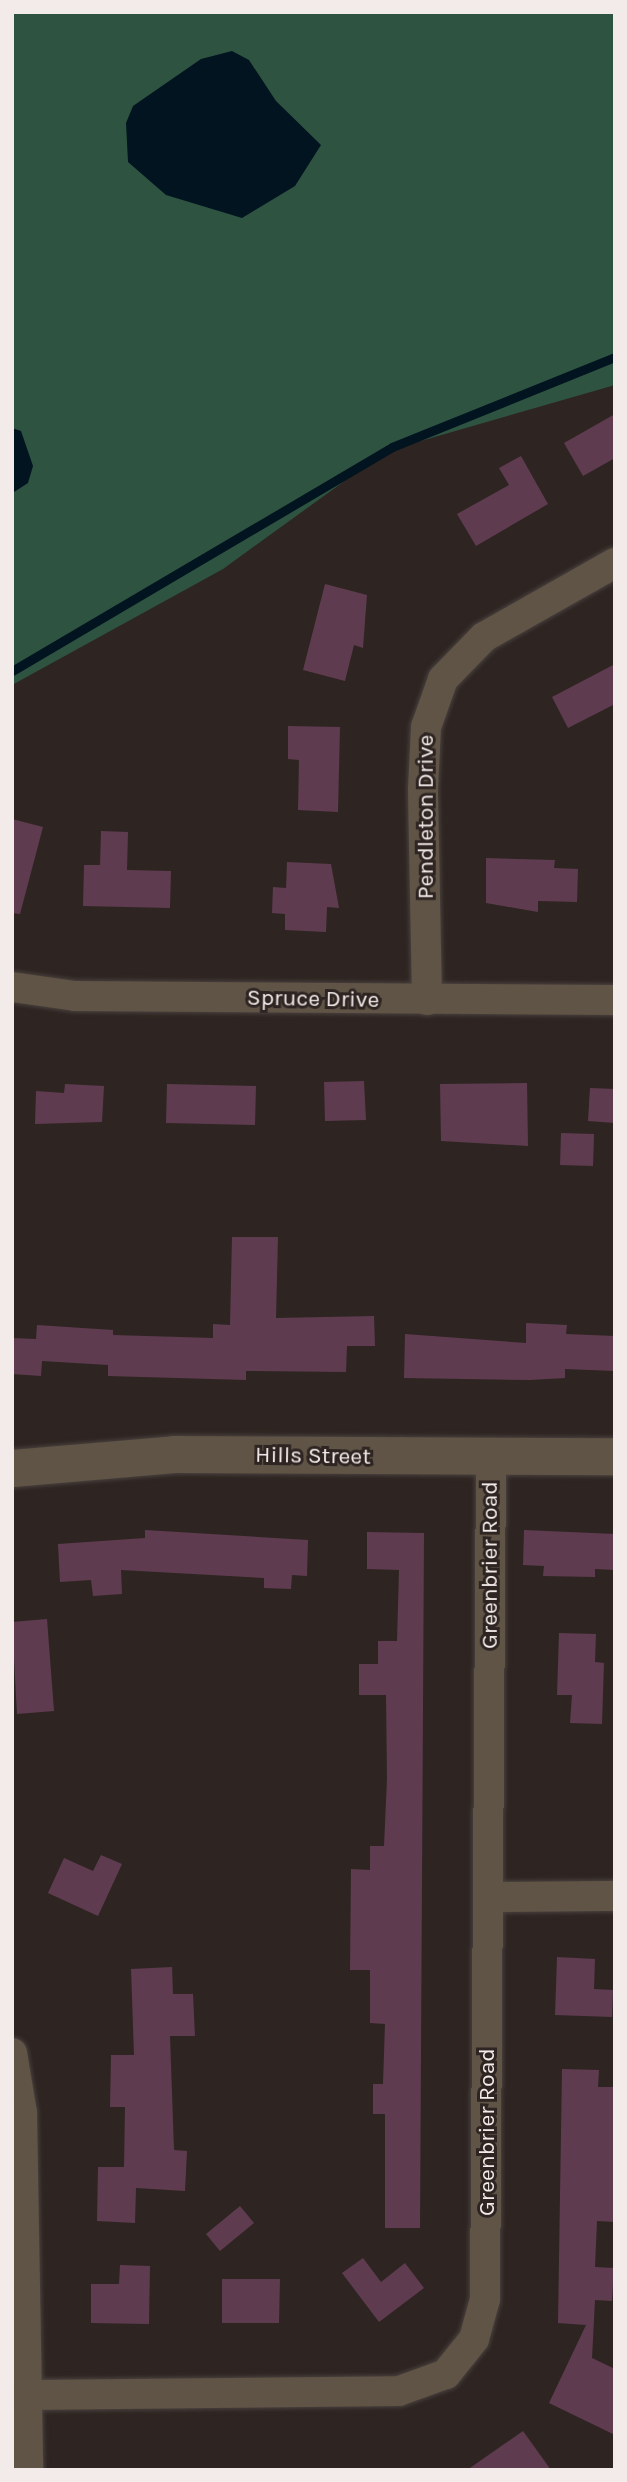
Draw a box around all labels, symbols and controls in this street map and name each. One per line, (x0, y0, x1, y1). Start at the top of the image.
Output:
street label: Pendleton Drive (412, 735, 440, 899)
street label: Spruce Drive (247, 984, 379, 1014)
street label: Hills Street (255, 1441, 371, 1471)
street label: Greenbrier Road (476, 1481, 504, 1649)
street label: Greenbrier Road (473, 2048, 501, 2216)

